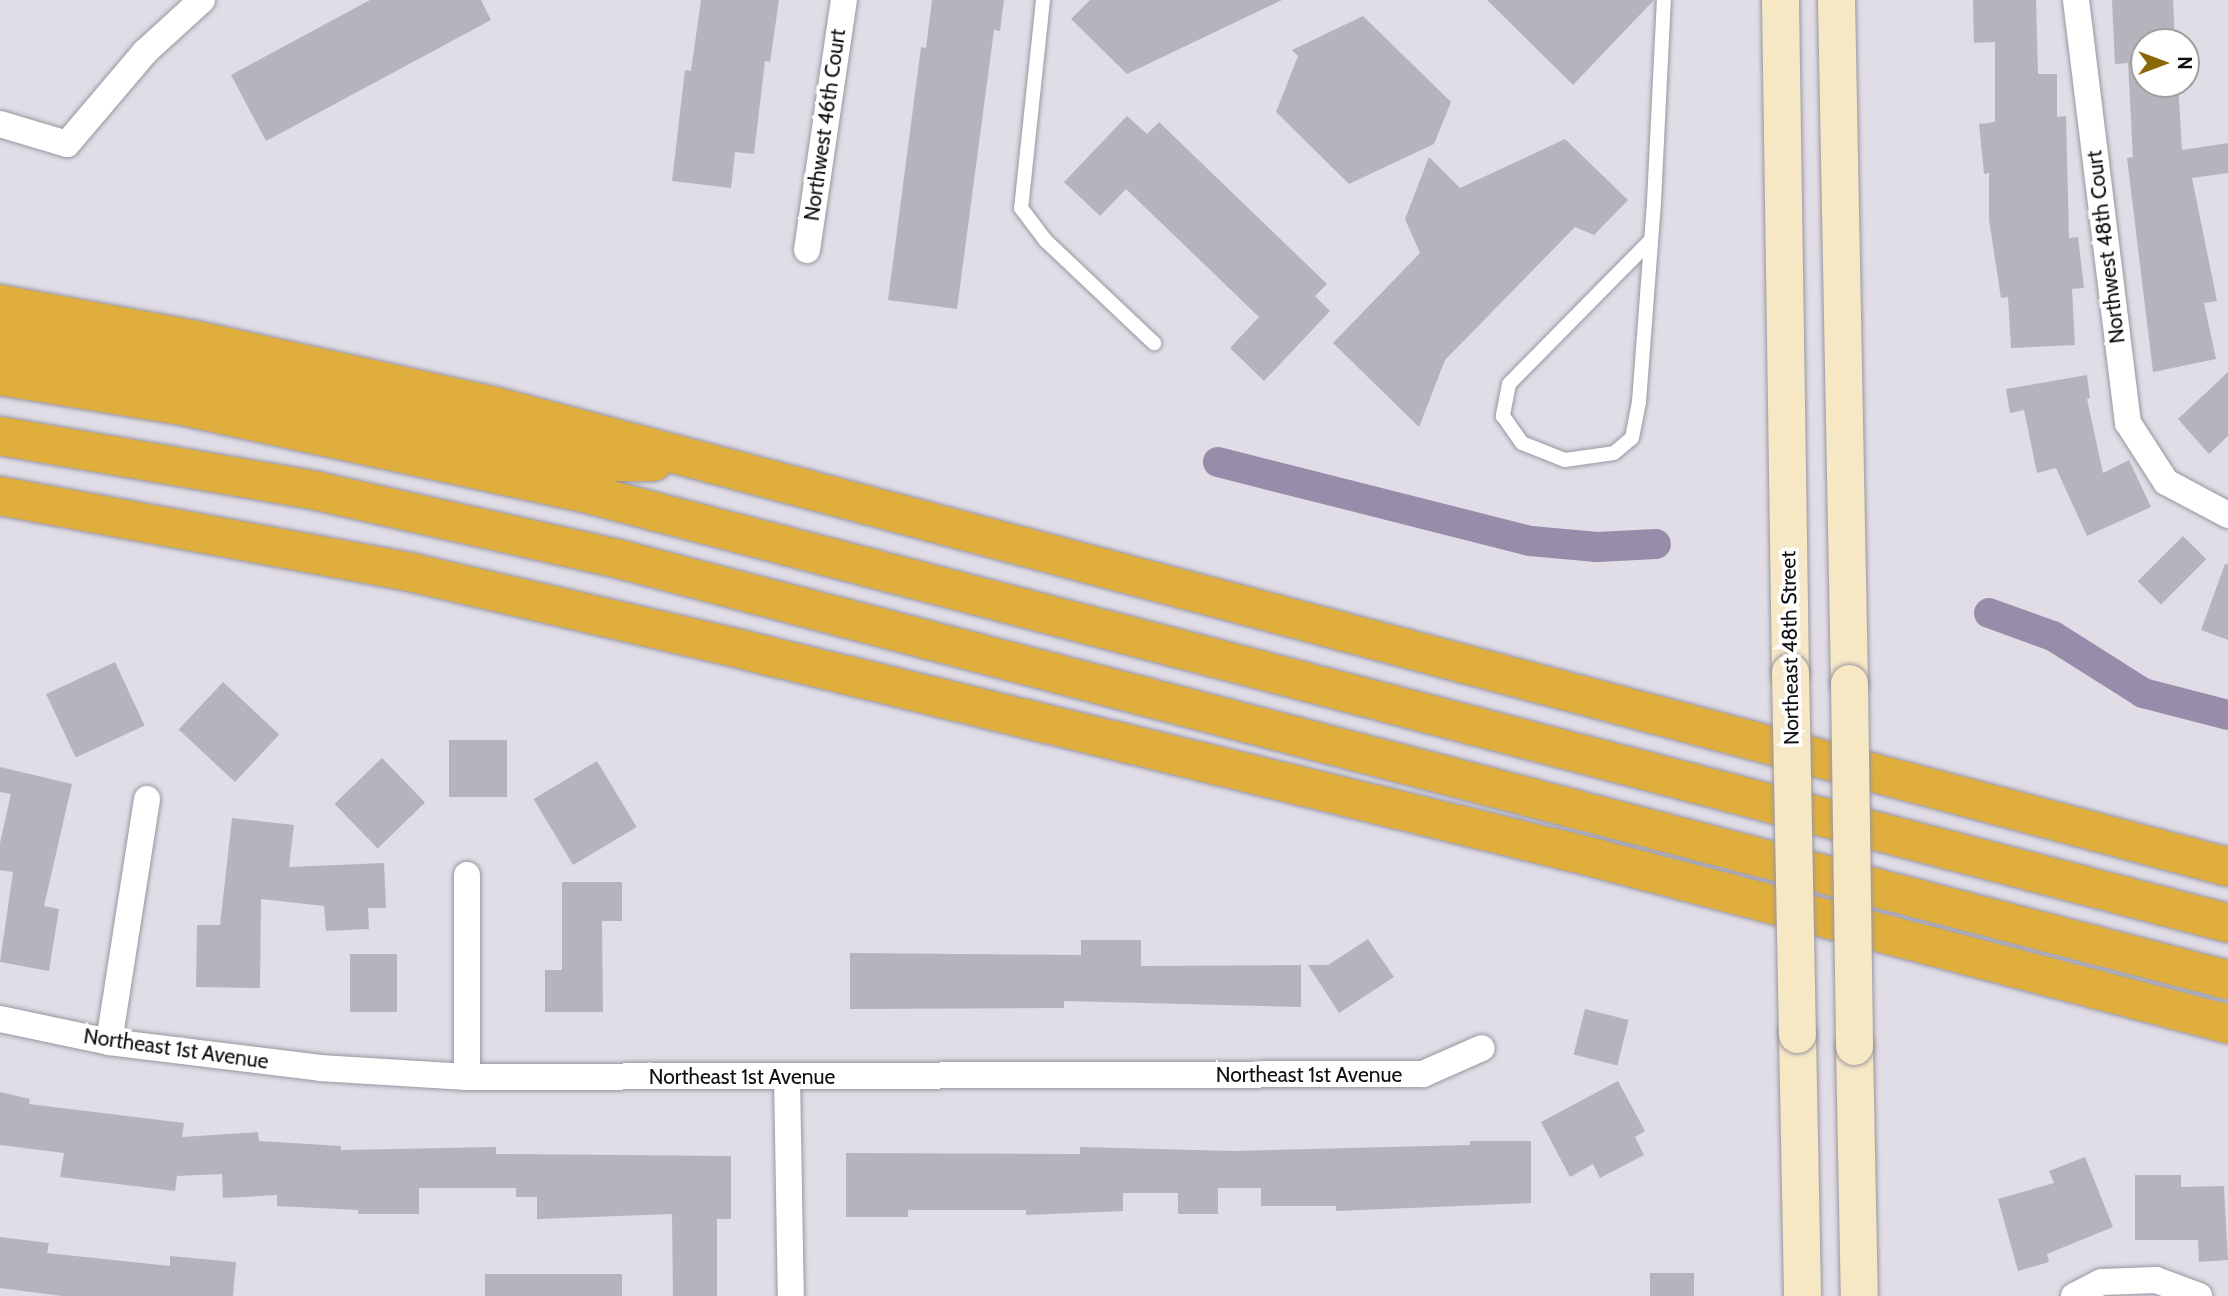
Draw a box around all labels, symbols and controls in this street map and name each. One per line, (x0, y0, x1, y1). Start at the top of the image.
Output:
street label: Northwest 46th Court (799, 27, 851, 223)
north arrow (2130, 28, 2200, 98)
text: N (2173, 56, 2196, 70)
street label: Northwest 48th Court (2082, 149, 2130, 345)
street label: Northeast 48th Street (1776, 551, 1804, 745)
street label: Northeast 1st Avenue (82, 1024, 270, 1074)
street label: Northeast 1st Avenue (1216, 1062, 1402, 1088)
street label: Northeast 1st Avenue (649, 1064, 835, 1090)

